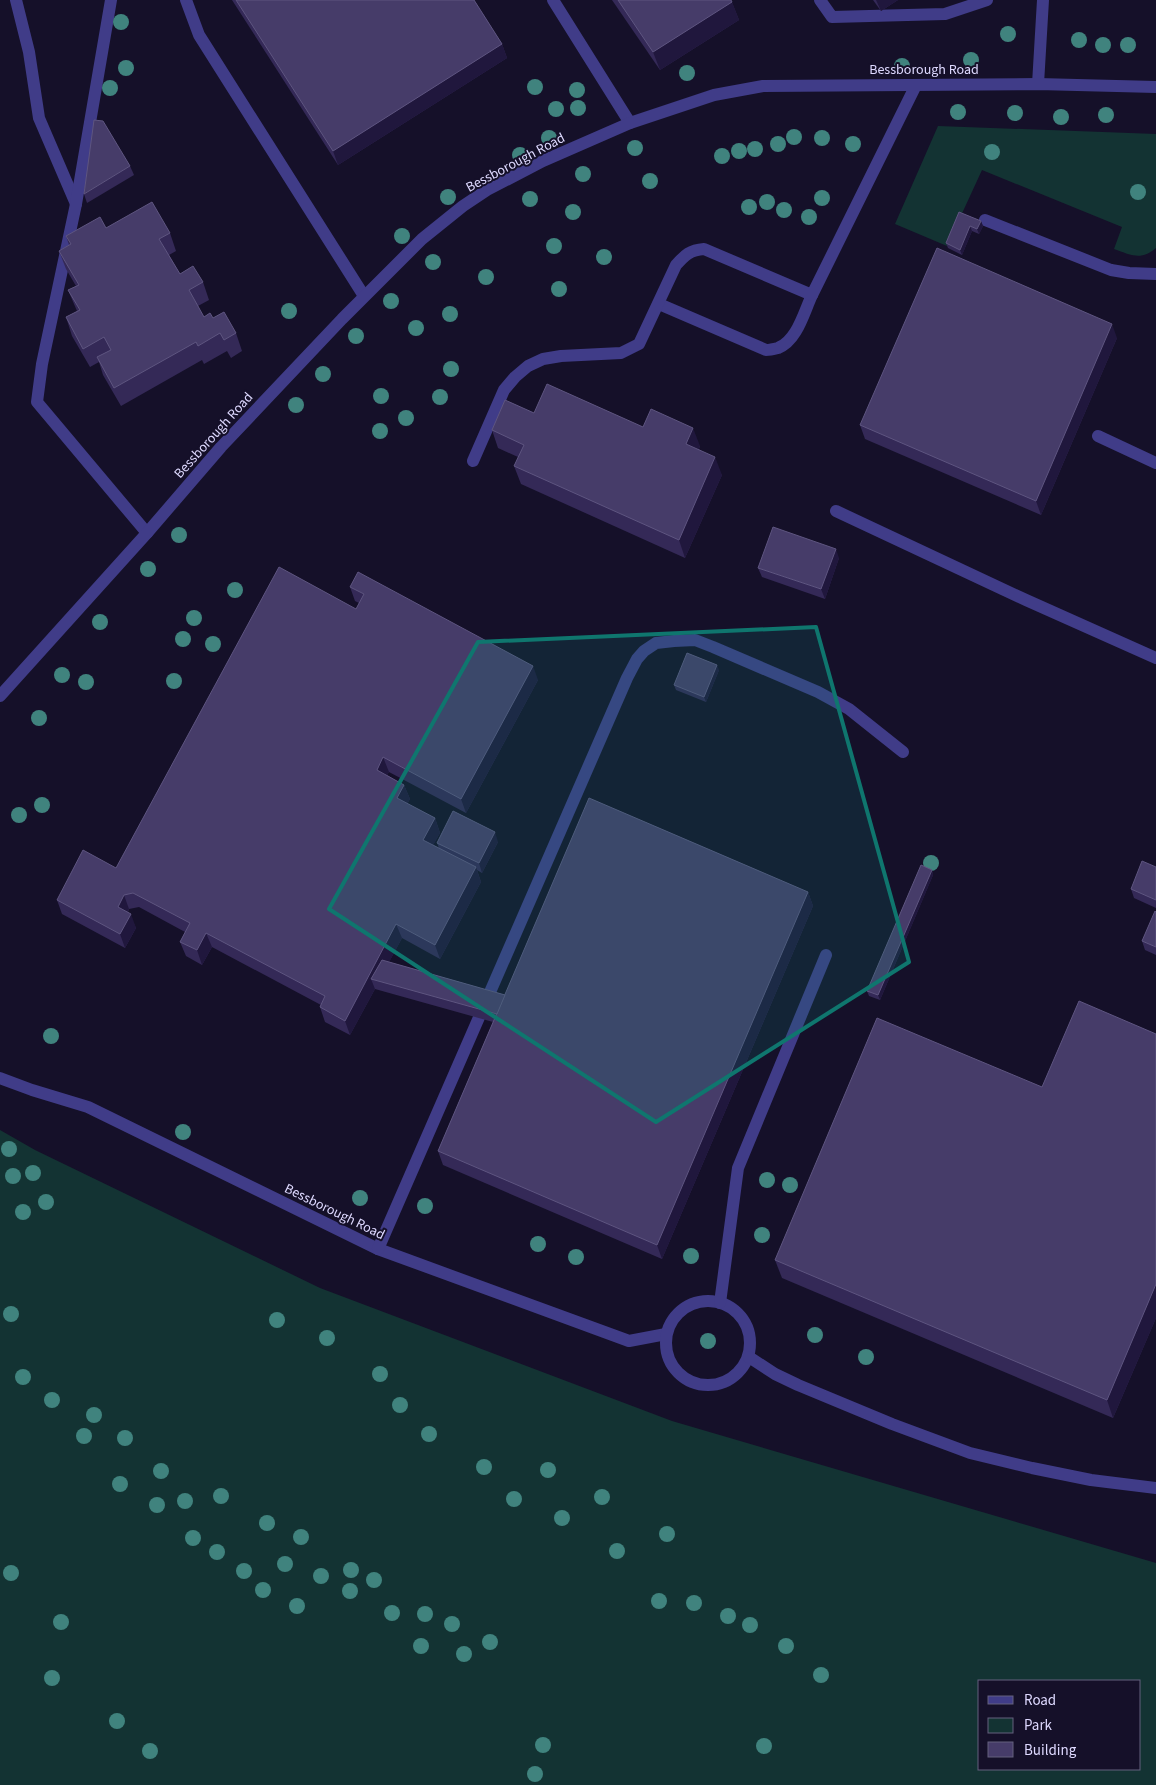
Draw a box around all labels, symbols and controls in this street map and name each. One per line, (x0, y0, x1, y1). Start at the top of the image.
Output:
street label: Bessborough Road (869, 60, 979, 80)
street label: Bessborough Road (462, 128, 569, 197)
street label: Bessborough Road (170, 388, 258, 483)
street label: Bessborough Road (281, 1179, 388, 1245)
legend (978, 1680, 1141, 1770)
text: Road (1024, 1690, 1056, 1711)
text: Park (1024, 1715, 1053, 1736)
text: Building (1024, 1740, 1077, 1761)

